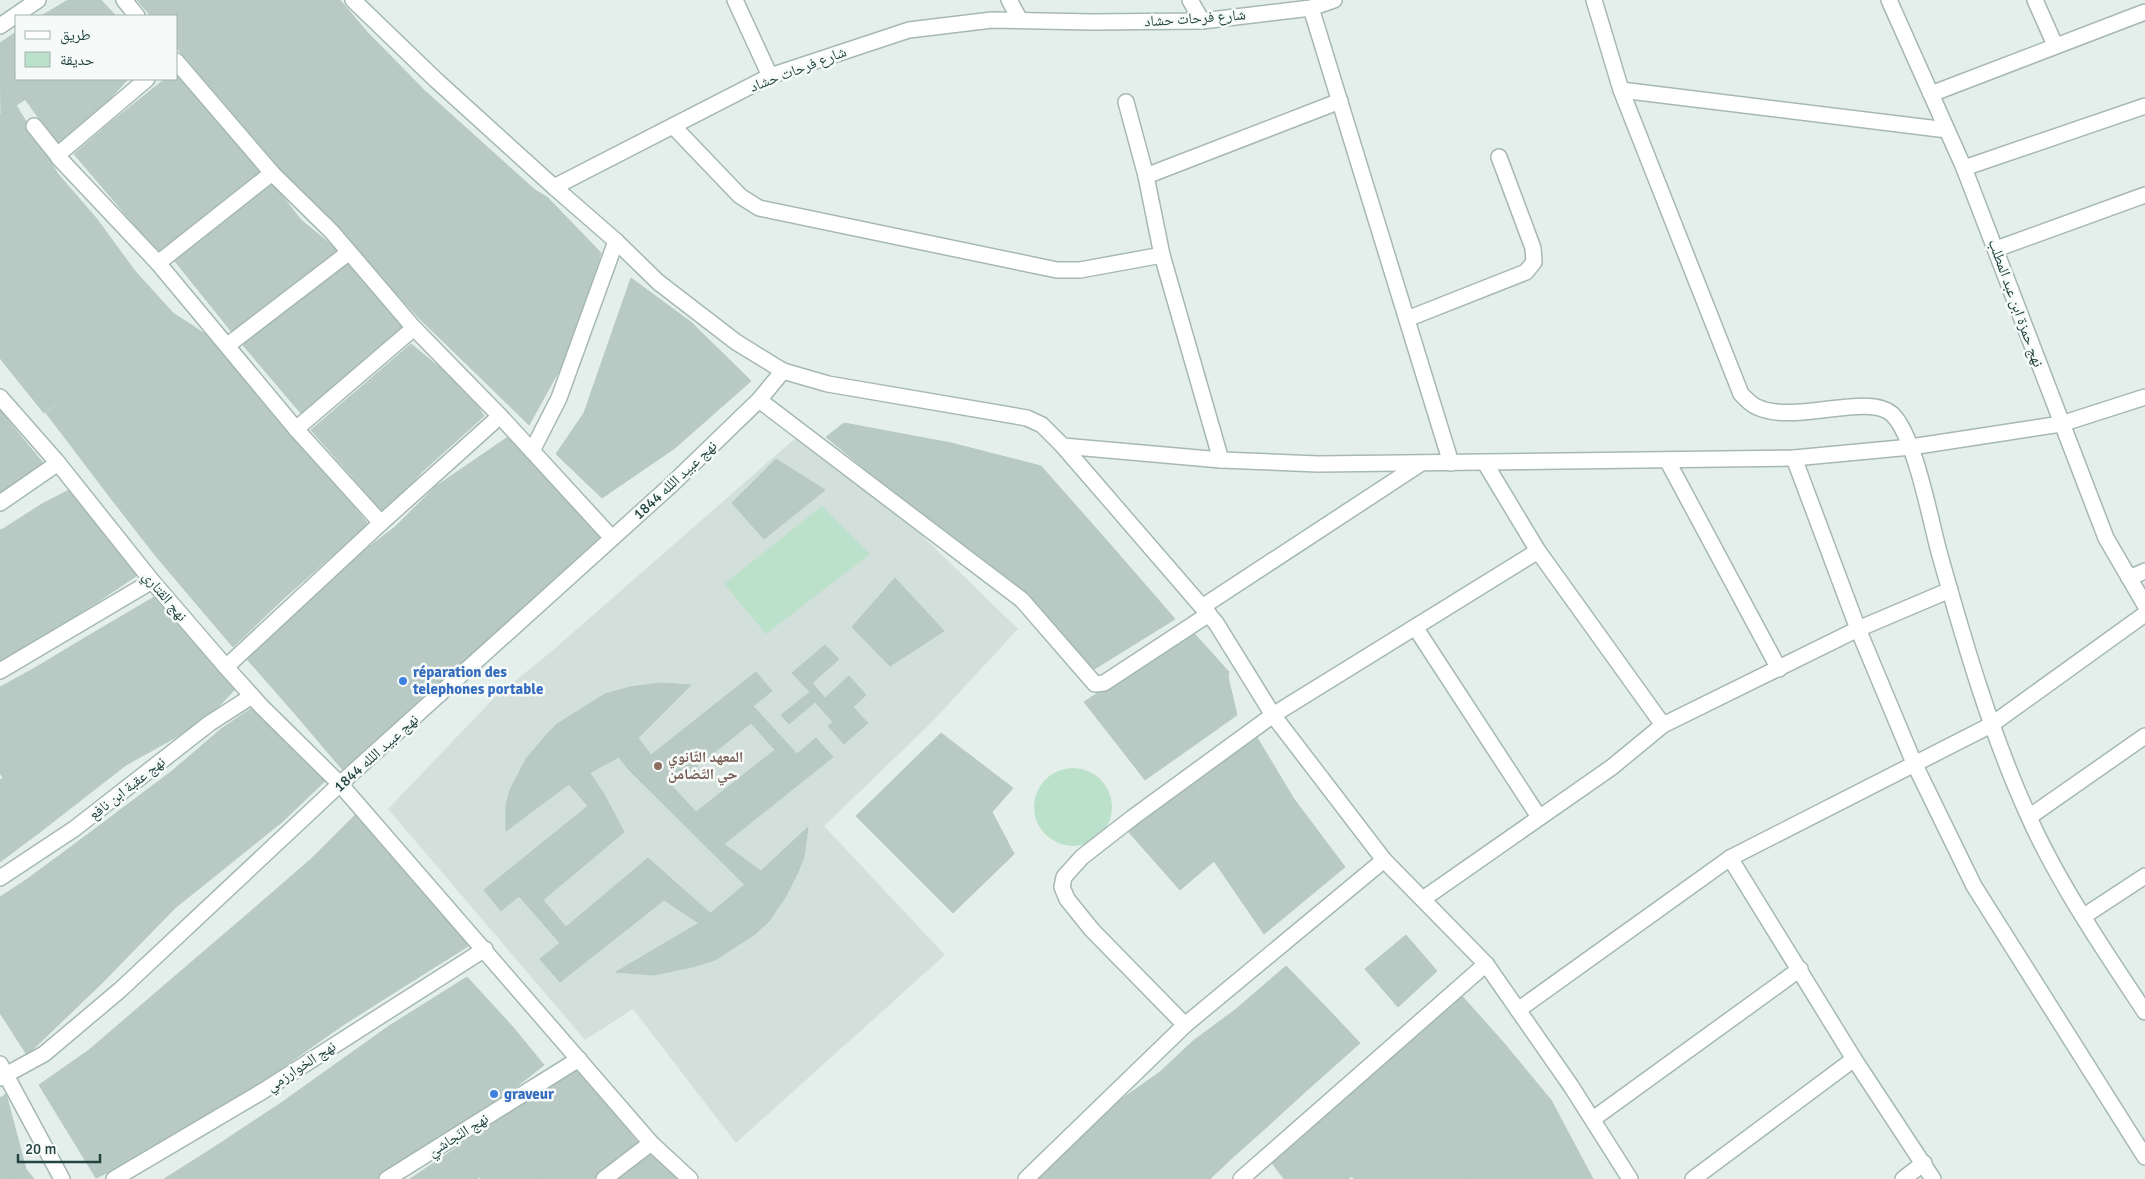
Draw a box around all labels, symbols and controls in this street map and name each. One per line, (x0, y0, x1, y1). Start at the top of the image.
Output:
street label: شارع فرحات حشاد (1144, 5, 1247, 32)
legend (15, 15, 178, 80)
text: طريق (60, 26, 91, 45)
street label: شارع فرحات حشاد (747, 42, 849, 97)
text: حديقة (60, 51, 95, 69)
street label: نهج حمزة ابن عبد المطلب (1984, 237, 2048, 370)
street label: نهج عبيد اللله 1844 (630, 437, 721, 524)
street label: نهج القتاري (137, 567, 191, 627)
place label: réparation des telephones portable (412, 663, 543, 698)
marker: réparation des telephones portable (397, 675, 409, 687)
street label: نهج عبيد اللله 1844 (330, 710, 423, 796)
place label: المعهد الثّانوي حي التّضامن (668, 748, 743, 786)
street label: نهج عقبة ابن نافع (85, 753, 169, 824)
marker: المعهد الثّانوي حي التّضامن (652, 760, 664, 772)
street label: نهج الخوارزمي (263, 1037, 341, 1097)
place label: graveur (504, 1085, 554, 1103)
marker: graveur (488, 1088, 500, 1100)
street label: نهج النّجاشيّ (424, 1109, 493, 1163)
scale bar (18, 1132, 100, 1164)
text: 20 m (25, 1140, 56, 1158)

